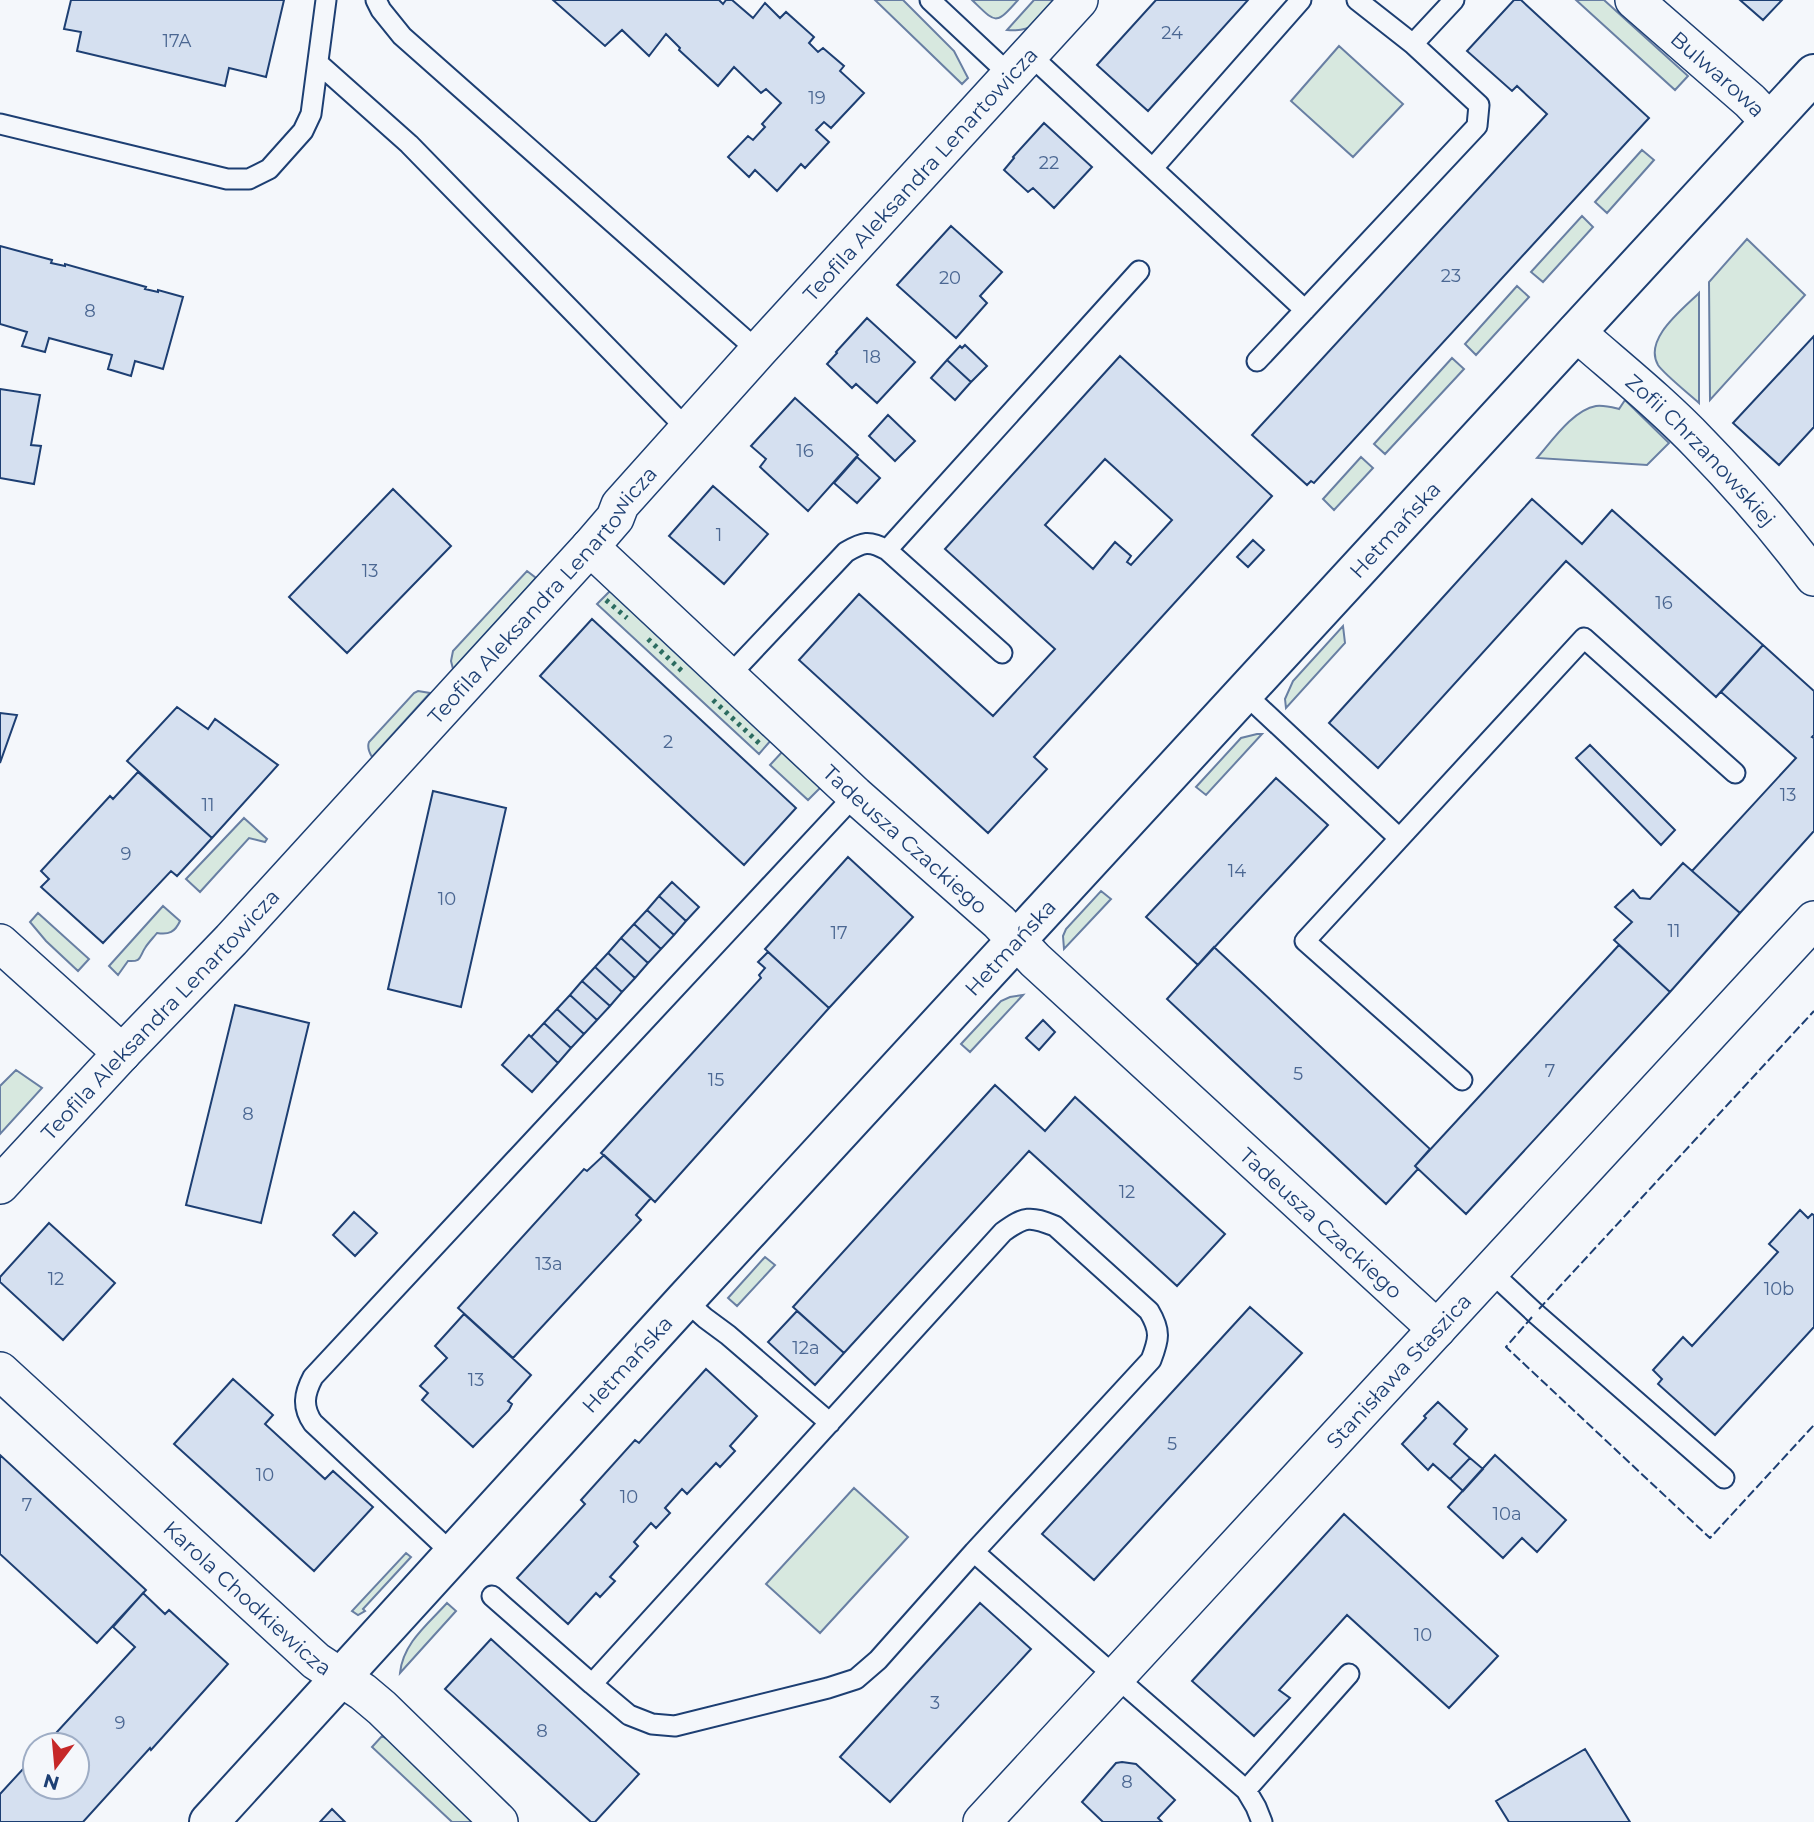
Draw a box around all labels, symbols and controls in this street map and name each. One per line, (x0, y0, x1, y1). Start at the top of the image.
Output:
house number: 24 (1161, 22, 1183, 44)
street label: Bulwarowa (1666, 26, 1771, 122)
house number: 17A (163, 30, 191, 52)
street label: Teofila Aleksandra Lenartowicza (798, 42, 1042, 306)
house number: 19 (808, 87, 826, 109)
house number: 22 (1039, 152, 1059, 174)
house number: 23 (1441, 265, 1461, 287)
house number: 20 (939, 267, 961, 289)
house number: 8 (84, 300, 96, 322)
house number: 18 (863, 346, 881, 368)
street label: Zofii Chrzanowskiej (1621, 368, 1781, 531)
house number: 16 (796, 440, 814, 462)
street label: Teofila Aleksandra Lenartowicza (422, 461, 662, 729)
street label: Hetmańska (1344, 476, 1445, 583)
house number: 1 (716, 524, 722, 546)
house number: 13 (362, 560, 378, 582)
house number: 16 (1655, 592, 1673, 614)
house number: 2 (663, 731, 673, 753)
street label: Tadeusza Czackiego (818, 759, 993, 919)
house number: 13 (1780, 784, 1796, 806)
house number: 11 (202, 794, 215, 816)
house number: 9 (121, 843, 132, 865)
house number: 14 (1228, 860, 1246, 882)
street label: Teofila Aleksandra Lenartowicza (36, 884, 284, 1145)
house number: 10 (438, 888, 456, 910)
street label: Hetmańska (959, 894, 1060, 1001)
house number: 11 (1668, 920, 1681, 942)
house number: 17 (830, 922, 848, 944)
house number: 7 (1545, 1060, 1555, 1082)
house number: 5 (1293, 1063, 1303, 1085)
house number: 15 (708, 1069, 724, 1091)
house number: 8 (242, 1103, 254, 1125)
street label: Tadeusza Czackiego (1235, 1142, 1408, 1304)
house number: 12 (1119, 1181, 1135, 1203)
house number: 13a (535, 1253, 563, 1275)
house number: 12 (48, 1268, 64, 1290)
house number: 10b (1764, 1278, 1794, 1300)
street label: Stanisława Staszica (1321, 1288, 1476, 1453)
street label: Hetmańska (576, 1310, 677, 1417)
house number: 12a (792, 1337, 820, 1359)
house number: 13 (468, 1369, 484, 1391)
house number: 5 (1167, 1433, 1177, 1455)
house number: 10 (256, 1464, 274, 1486)
house number: 10 (620, 1486, 638, 1508)
house number: 7 (22, 1494, 32, 1516)
house number: 10a (1492, 1503, 1522, 1525)
street label: Karola Chodkiewicza (159, 1515, 336, 1680)
house number: 10 (1414, 1624, 1432, 1646)
house number: 3 (930, 1692, 940, 1714)
house number: 9 (115, 1712, 126, 1734)
house number: 8 (536, 1720, 548, 1742)
north arrow (21, 1731, 91, 1801)
text: N (41, 1769, 62, 1795)
house number: 8 (1121, 1771, 1133, 1793)

